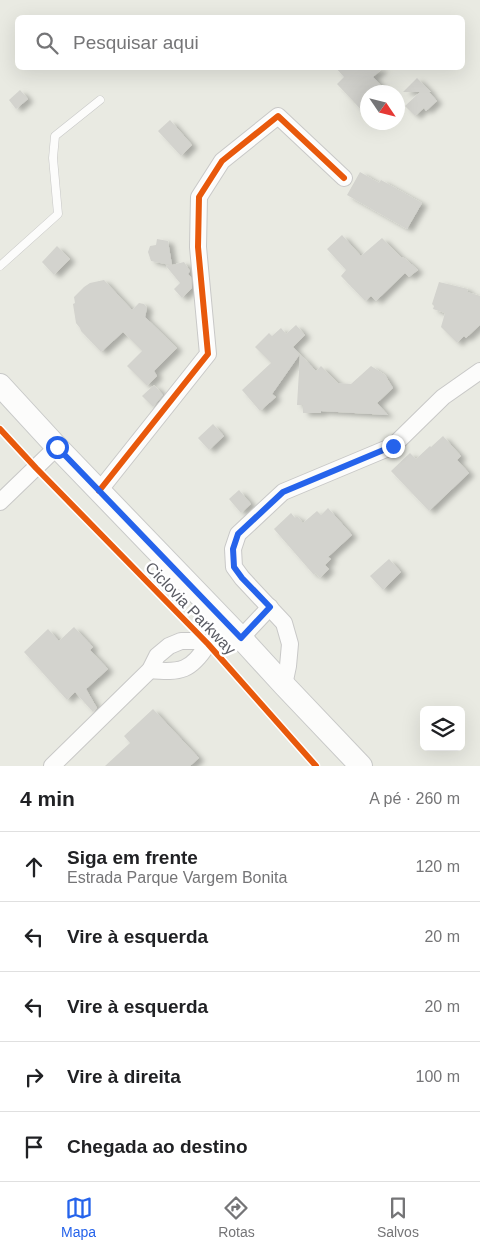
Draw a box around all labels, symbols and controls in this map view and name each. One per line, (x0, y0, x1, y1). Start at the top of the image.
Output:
search box (15, 15, 465, 70)
icon: search (33, 29, 61, 57)
text: Pesquisar aqui (73, 32, 199, 53)
north arrow (360, 85, 405, 130)
route end (382, 435, 405, 458)
route start (46, 436, 69, 459)
street label: Ciclovia Parkway (142, 559, 239, 658)
map controls (420, 706, 465, 751)
button: layers (420, 706, 465, 751)
text: 4 min (20, 787, 75, 810)
text: A pé · 260 m (369, 790, 460, 807)
text: Siga em frente (67, 847, 198, 868)
icon: ahead (20, 853, 48, 881)
text: 120 m (416, 858, 460, 875)
text: Estrada Parque Vargem Bonita (67, 869, 287, 886)
icon: left (20, 923, 48, 951)
text: Vire à esquerda (67, 926, 208, 947)
text: 20 m (424, 928, 460, 945)
icon: left (20, 993, 48, 1021)
text: Vire à esquerda (67, 996, 208, 1017)
text: 20 m (424, 998, 460, 1015)
icon: right (20, 1063, 48, 1091)
text: Vire à direita (67, 1066, 181, 1087)
text: 100 m (416, 1068, 460, 1085)
icon: arrive (20, 1133, 48, 1161)
text: Chegada ao destino (67, 1136, 248, 1157)
tab: Mapa (61, 1194, 96, 1240)
tab: Rotas (218, 1194, 255, 1240)
tab: Salvos (377, 1194, 419, 1240)

